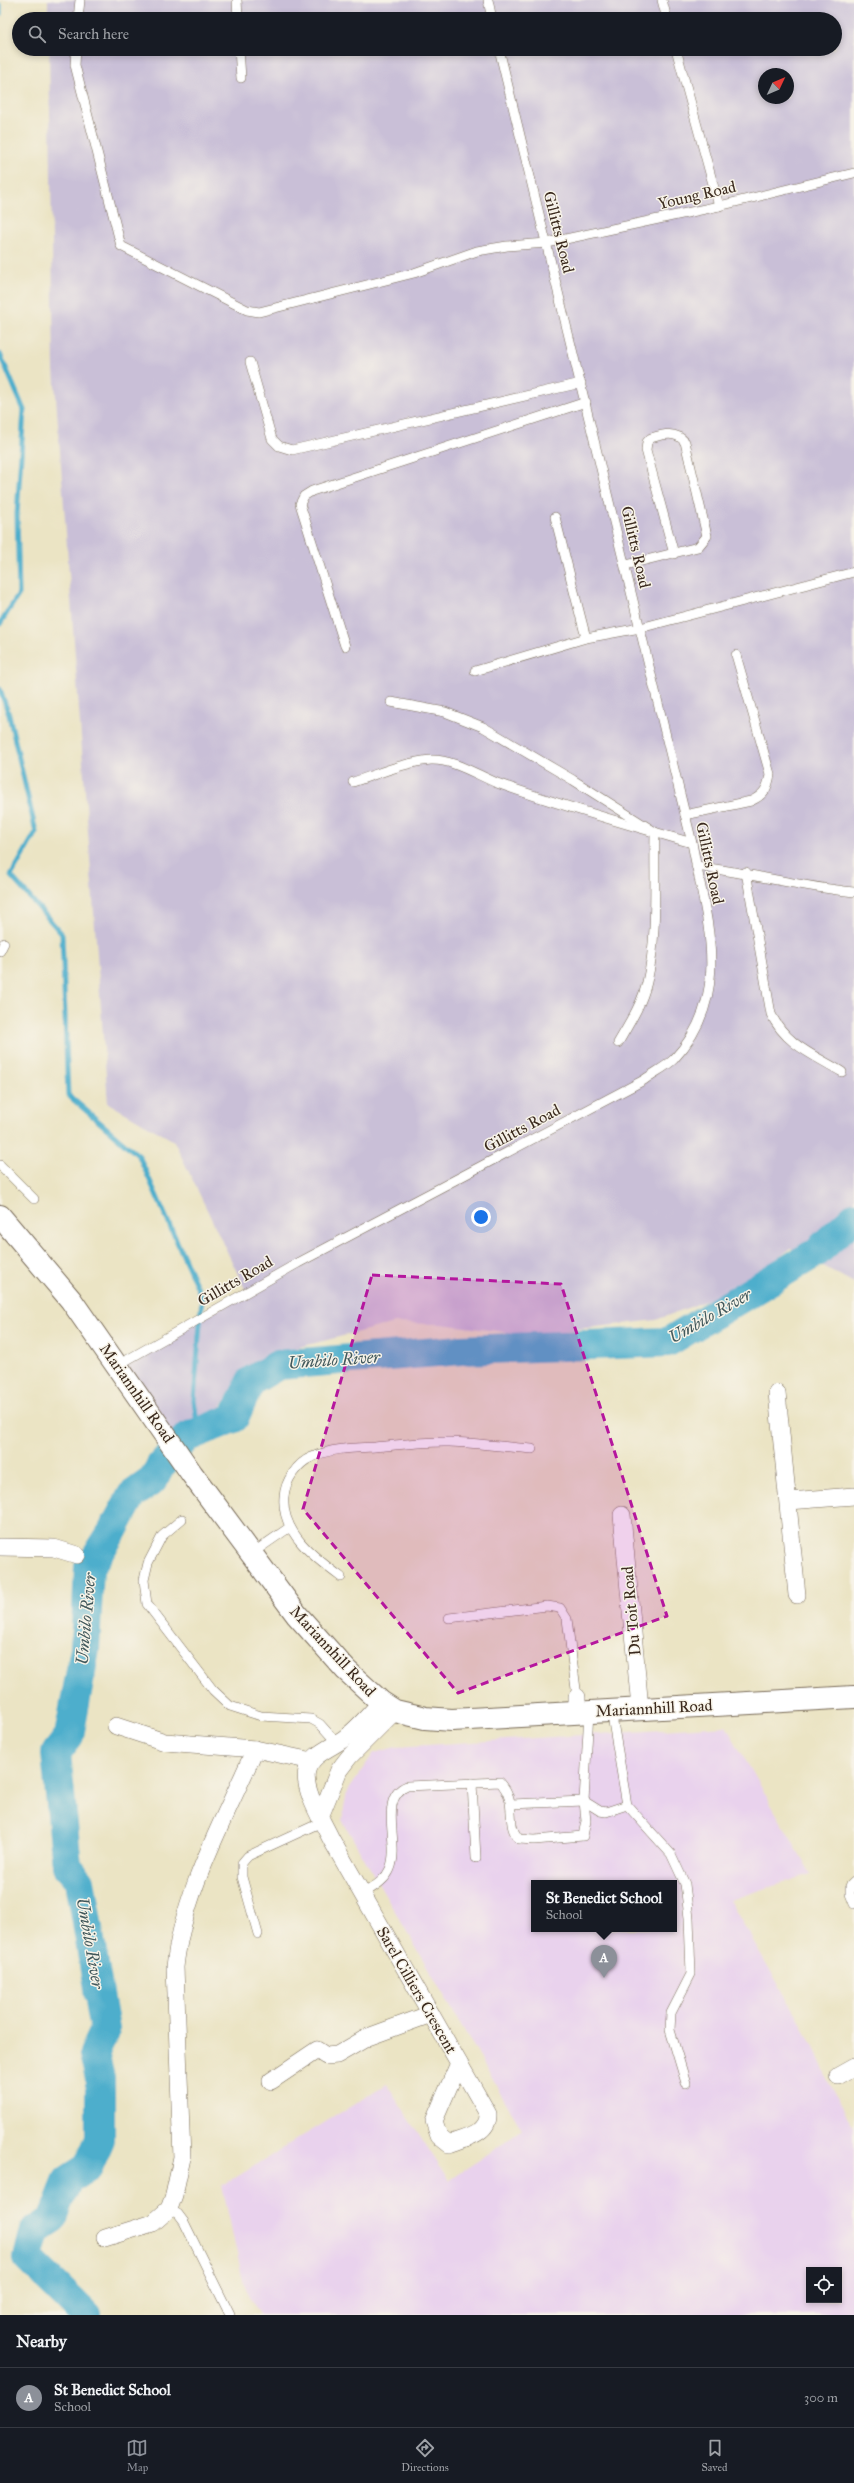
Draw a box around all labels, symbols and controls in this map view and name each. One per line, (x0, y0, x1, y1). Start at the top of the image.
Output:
search box (12, 12, 842, 56)
icon: search (26, 23, 48, 45)
text: Search here (58, 25, 129, 43)
north arrow (758, 68, 794, 104)
street label: Young Road (656, 177, 738, 214)
street label: Gillitts Road (540, 189, 578, 275)
street label: Gillitts Road (617, 504, 655, 590)
street label: Gillitts Road (692, 820, 728, 906)
street label: Gillitts Road (481, 1100, 563, 1156)
your location (471, 1207, 491, 1227)
street label: Gillitts Road (194, 1252, 276, 1310)
water label: Umbilo River (665, 1283, 756, 1348)
street label: Mariannhill Road (96, 1340, 178, 1446)
water label: Umbilo River (287, 1346, 382, 1374)
street label: Du Toit Road (618, 1565, 644, 1657)
water label: Umbilo River (72, 1571, 101, 1666)
street label: Mariannhill Road (286, 1602, 380, 1700)
street label: Mariannhill Road (595, 1695, 713, 1721)
popup (531, 1880, 677, 1932)
text: St Benedict School (546, 1889, 662, 1907)
water label: Umbilo River (72, 1896, 109, 1991)
text: School (546, 1907, 583, 1923)
street label: Sarel Cilliers Crescent (373, 1923, 461, 2057)
pin: A (591, 1945, 617, 1978)
map controls (806, 2267, 842, 2303)
button: locate (806, 2267, 842, 2303)
text: Nearby (16, 2331, 67, 2352)
text: St Benedict School (54, 2381, 171, 2399)
text: A (25, 2390, 33, 2406)
text: 300 m (804, 2390, 838, 2406)
text: School (54, 2399, 91, 2415)
tab: Map (126, 2437, 148, 2474)
tab: Directions (401, 2437, 449, 2474)
tab: Saved (701, 2437, 728, 2474)

